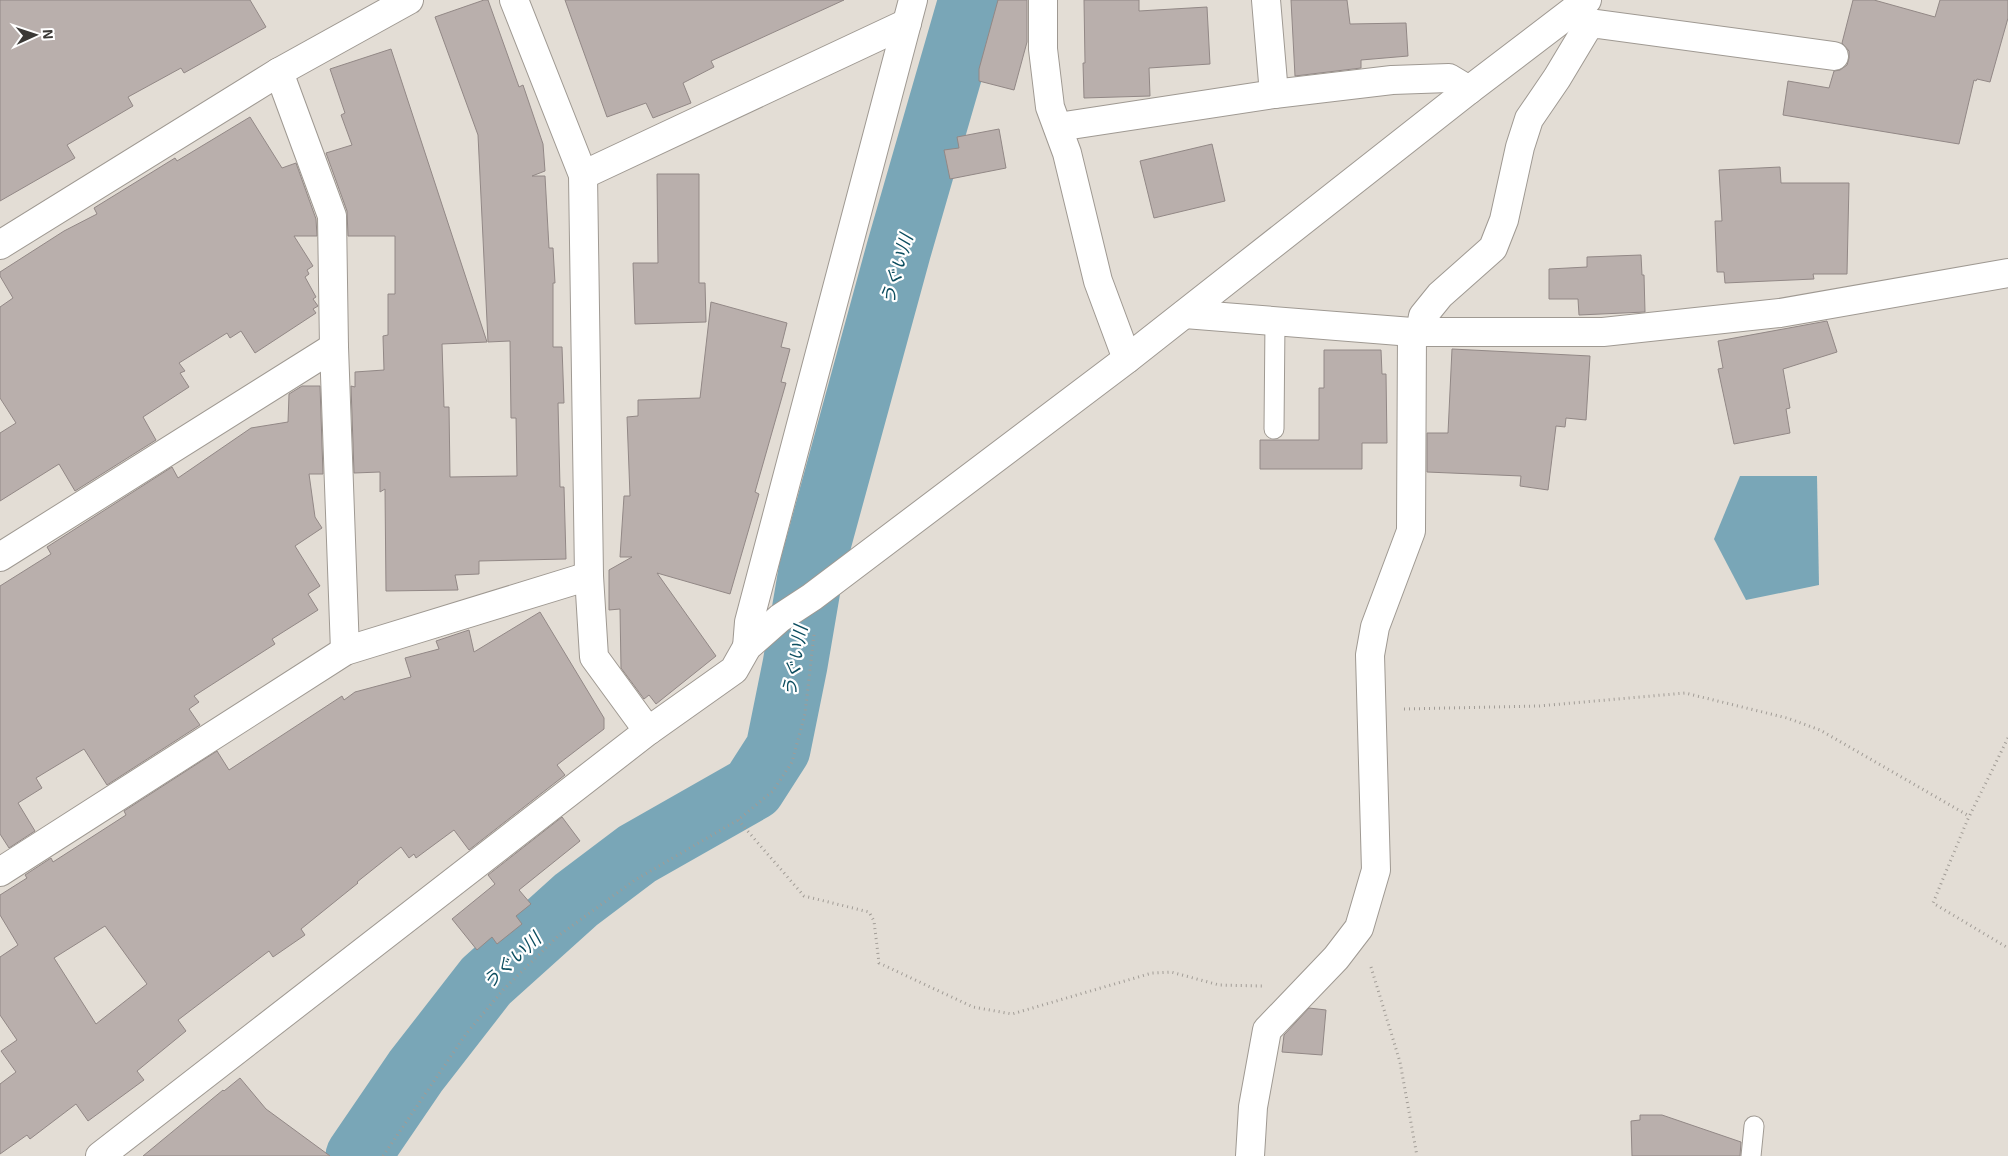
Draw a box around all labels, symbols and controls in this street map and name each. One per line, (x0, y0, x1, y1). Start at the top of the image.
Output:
north arrow (10, 10, 60, 60)
text: N (40, 29, 57, 40)
water label: うぐい川 (876, 229, 917, 307)
water label: うぐい川 (777, 622, 811, 698)
water label: うぐい川 (477, 926, 546, 993)

